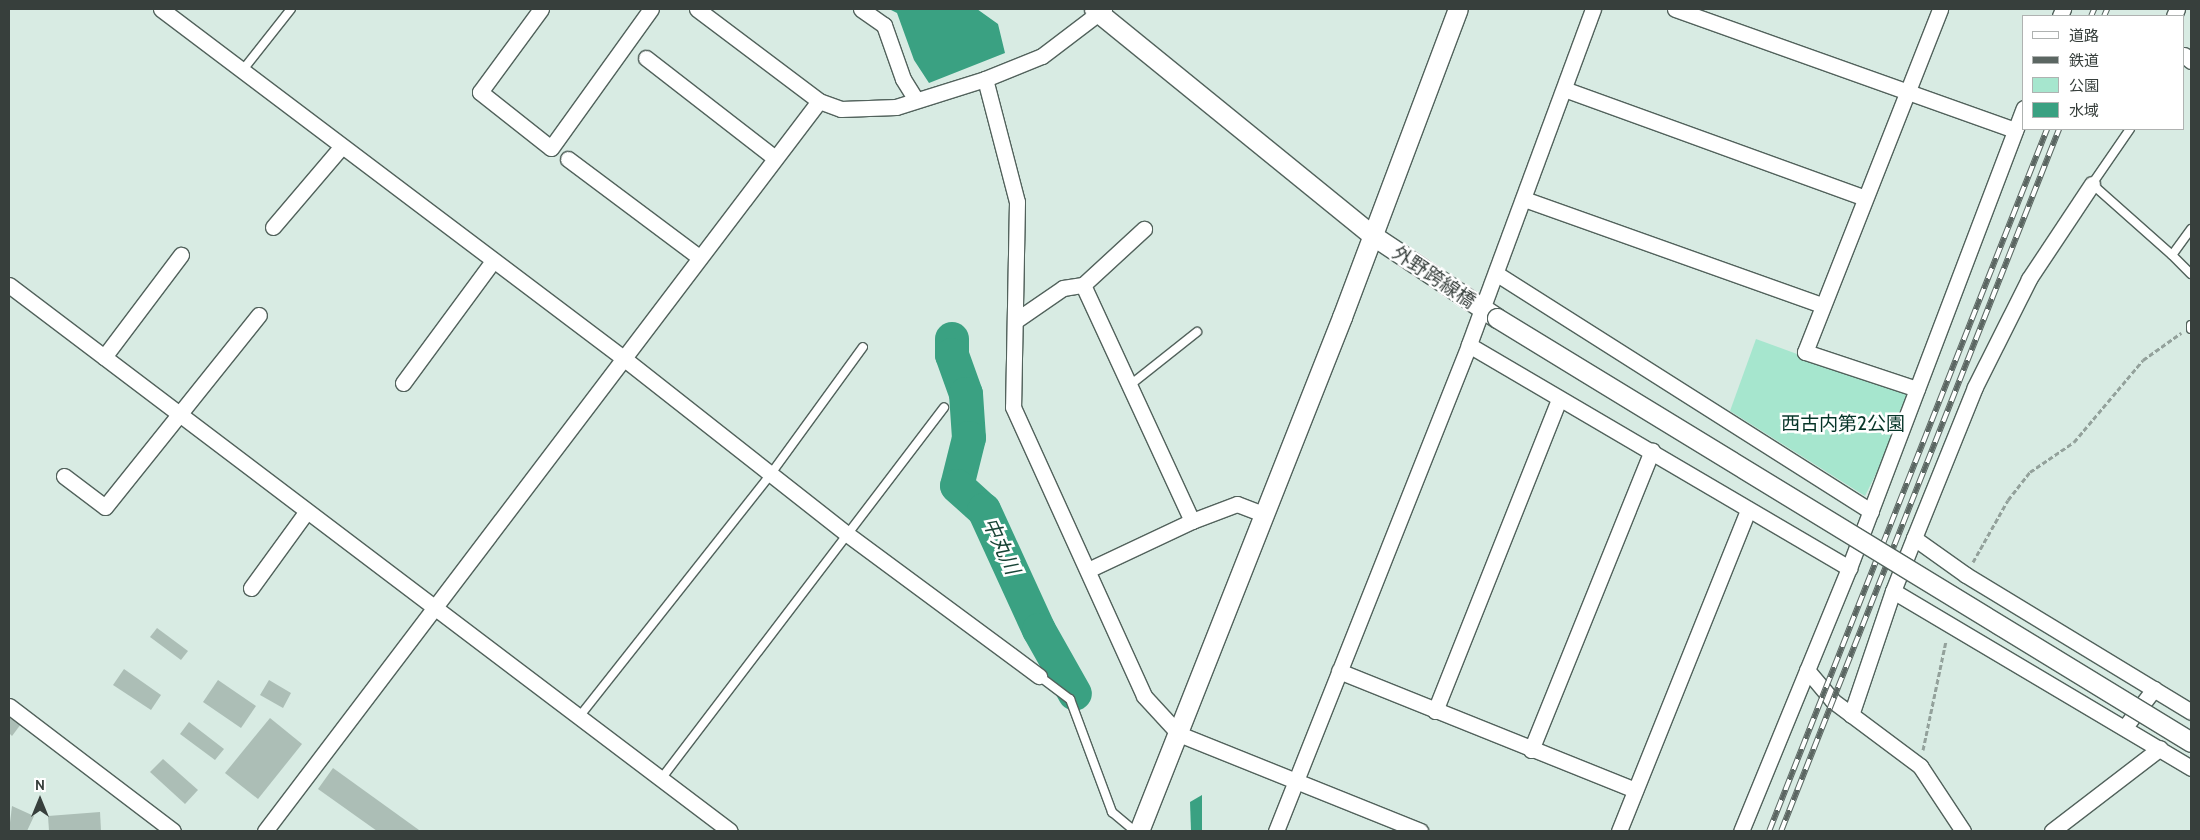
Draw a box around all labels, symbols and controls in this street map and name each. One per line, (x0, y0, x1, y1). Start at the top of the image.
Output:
legend (2022, 15, 2185, 130)
text: 道路 (2069, 27, 2099, 45)
text: 鉄道 (2069, 52, 2099, 70)
text: 公園 (2069, 77, 2099, 95)
text: 水域 (2069, 102, 2099, 120)
street label: 外野跨線橋 (1388, 241, 1480, 313)
park label: 西古内第2公園 (1781, 413, 1905, 435)
water label: 中丸川 (977, 514, 1025, 578)
north arrow (15, 775, 65, 825)
text: N (35, 776, 45, 794)

